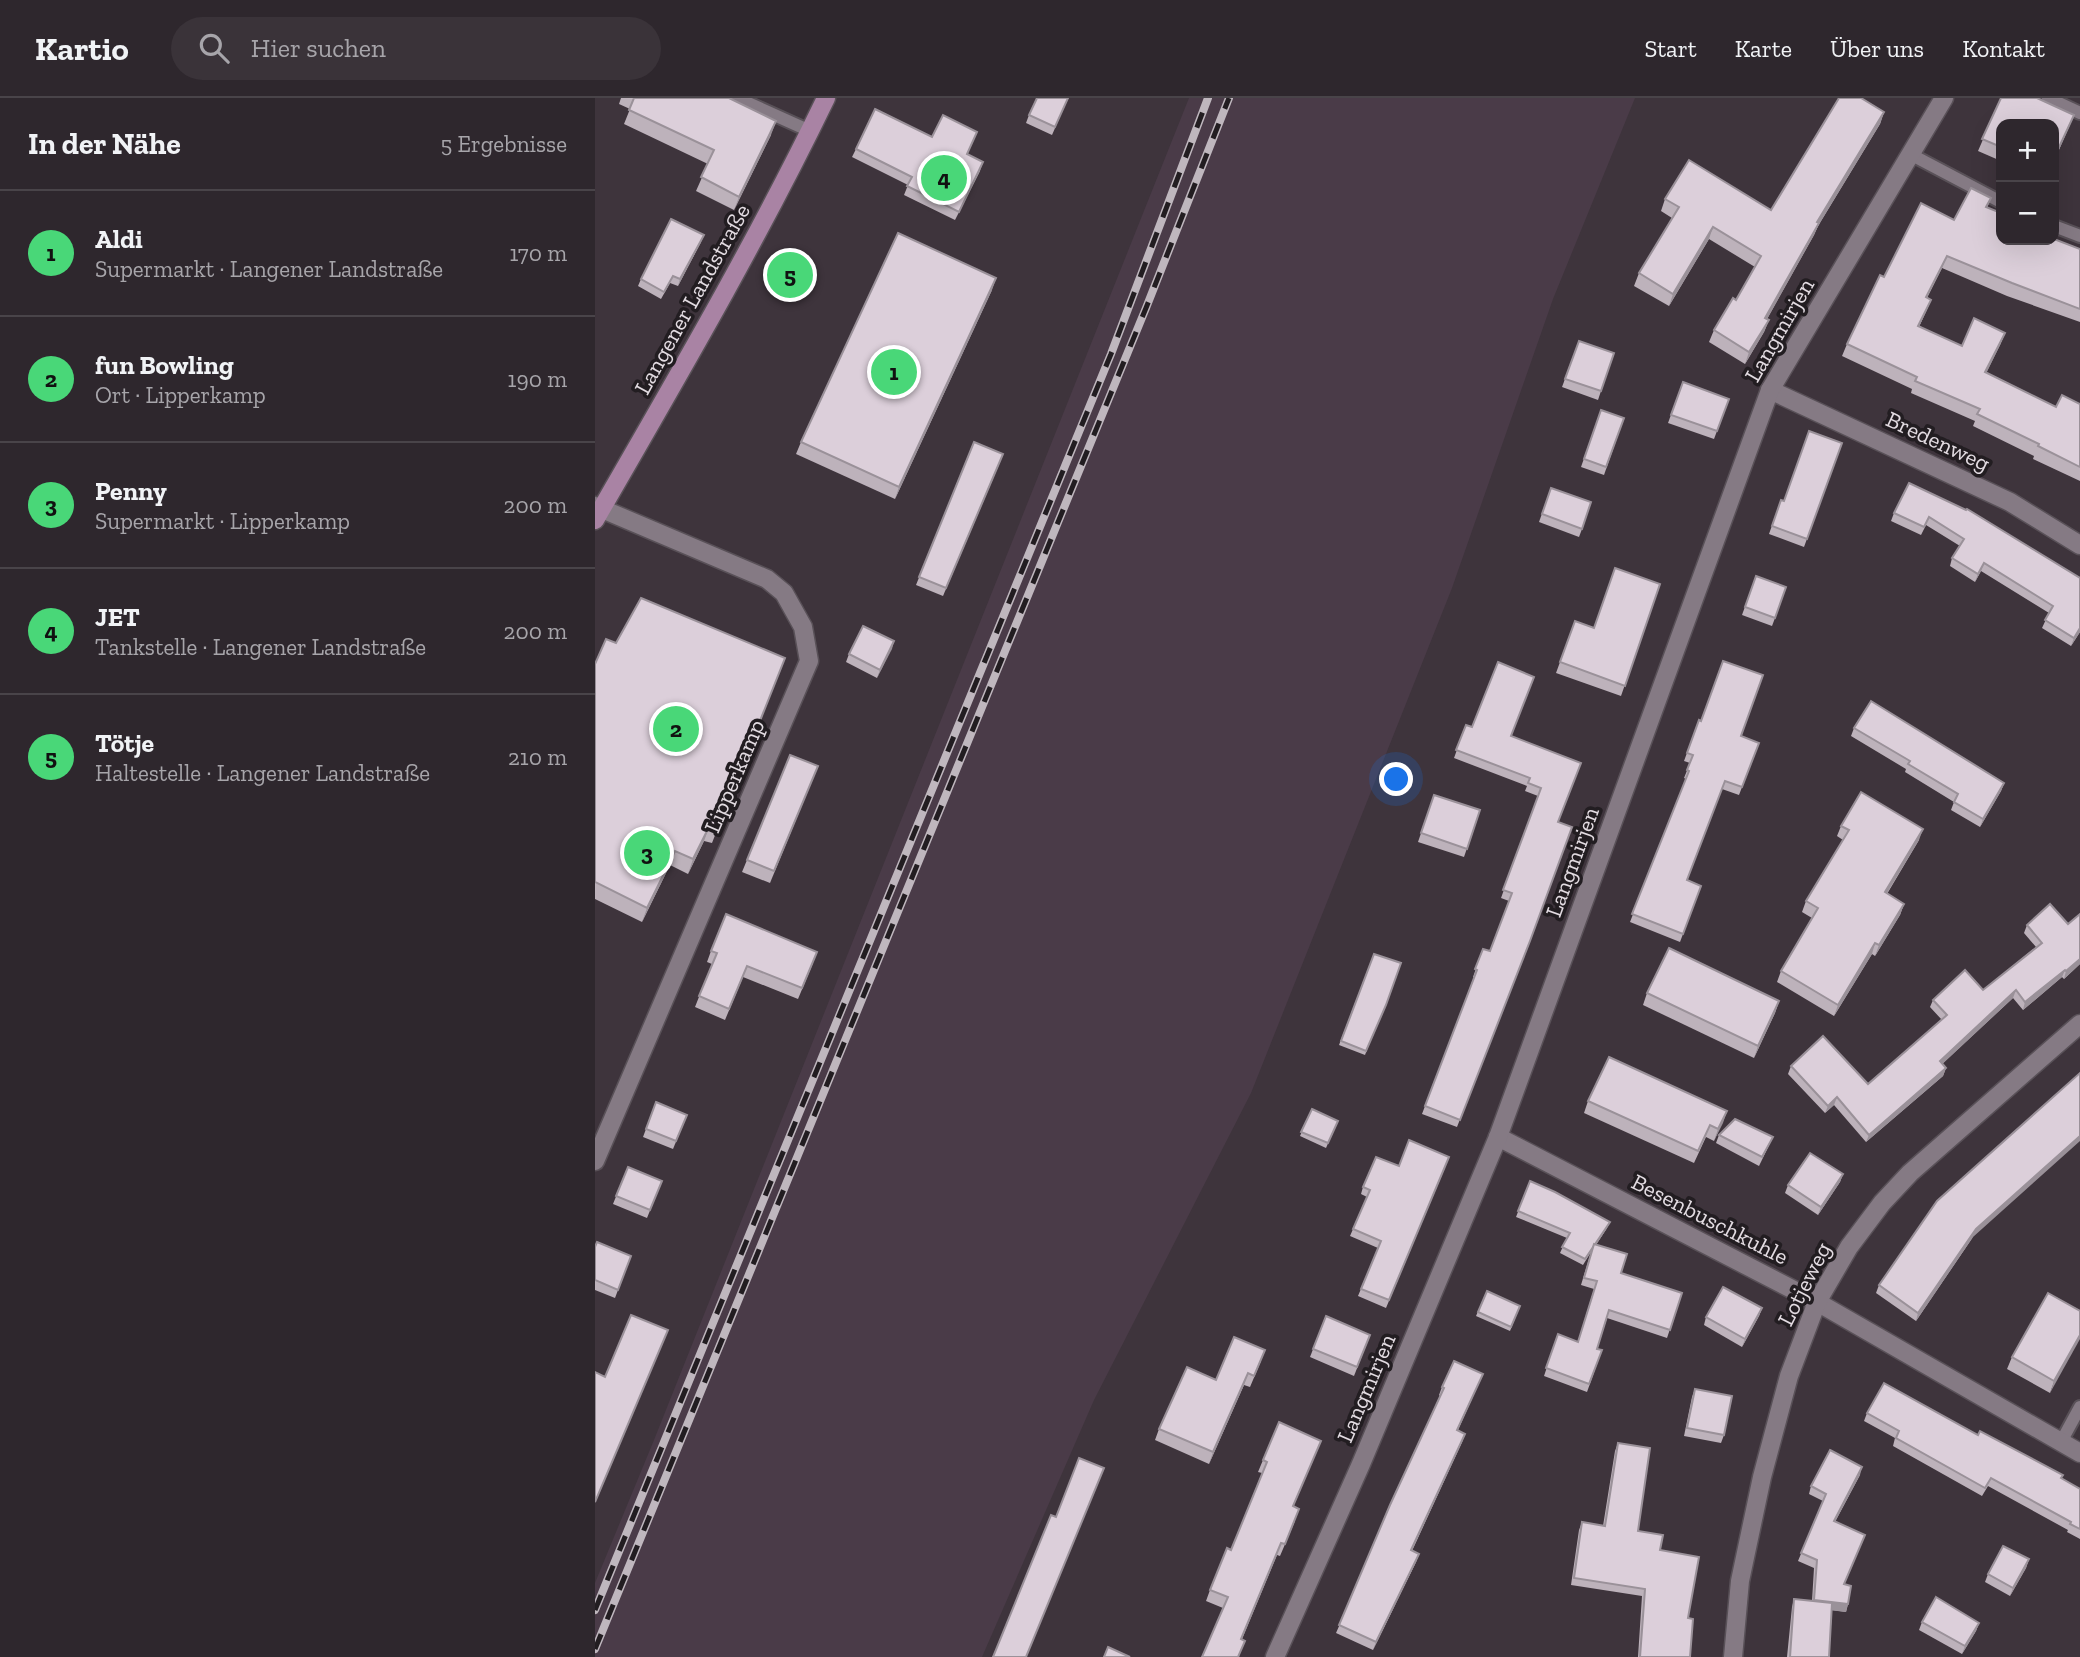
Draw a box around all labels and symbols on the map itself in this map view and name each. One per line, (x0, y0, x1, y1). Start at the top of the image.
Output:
pin: 4 (921, 152, 967, 204)
street label: Langener Landstraße (628, 199, 756, 399)
pin: 5 (767, 249, 813, 301)
street label: Langmirjen (1738, 273, 1820, 387)
pin: 1 (871, 346, 917, 398)
street label: Bredenweg (1882, 405, 1995, 477)
pin: 2 (653, 703, 699, 755)
street label: Lipperkamp (698, 715, 770, 837)
your location (1379, 762, 1413, 796)
street label: Langmirjen (1539, 803, 1605, 921)
pin: 3 (624, 827, 670, 879)
street label: Besenbuschkuhle (1627, 1167, 1793, 1271)
street label: Lotjeweg (1771, 1237, 1837, 1330)
street label: Langmirjen (1331, 1330, 1401, 1446)

